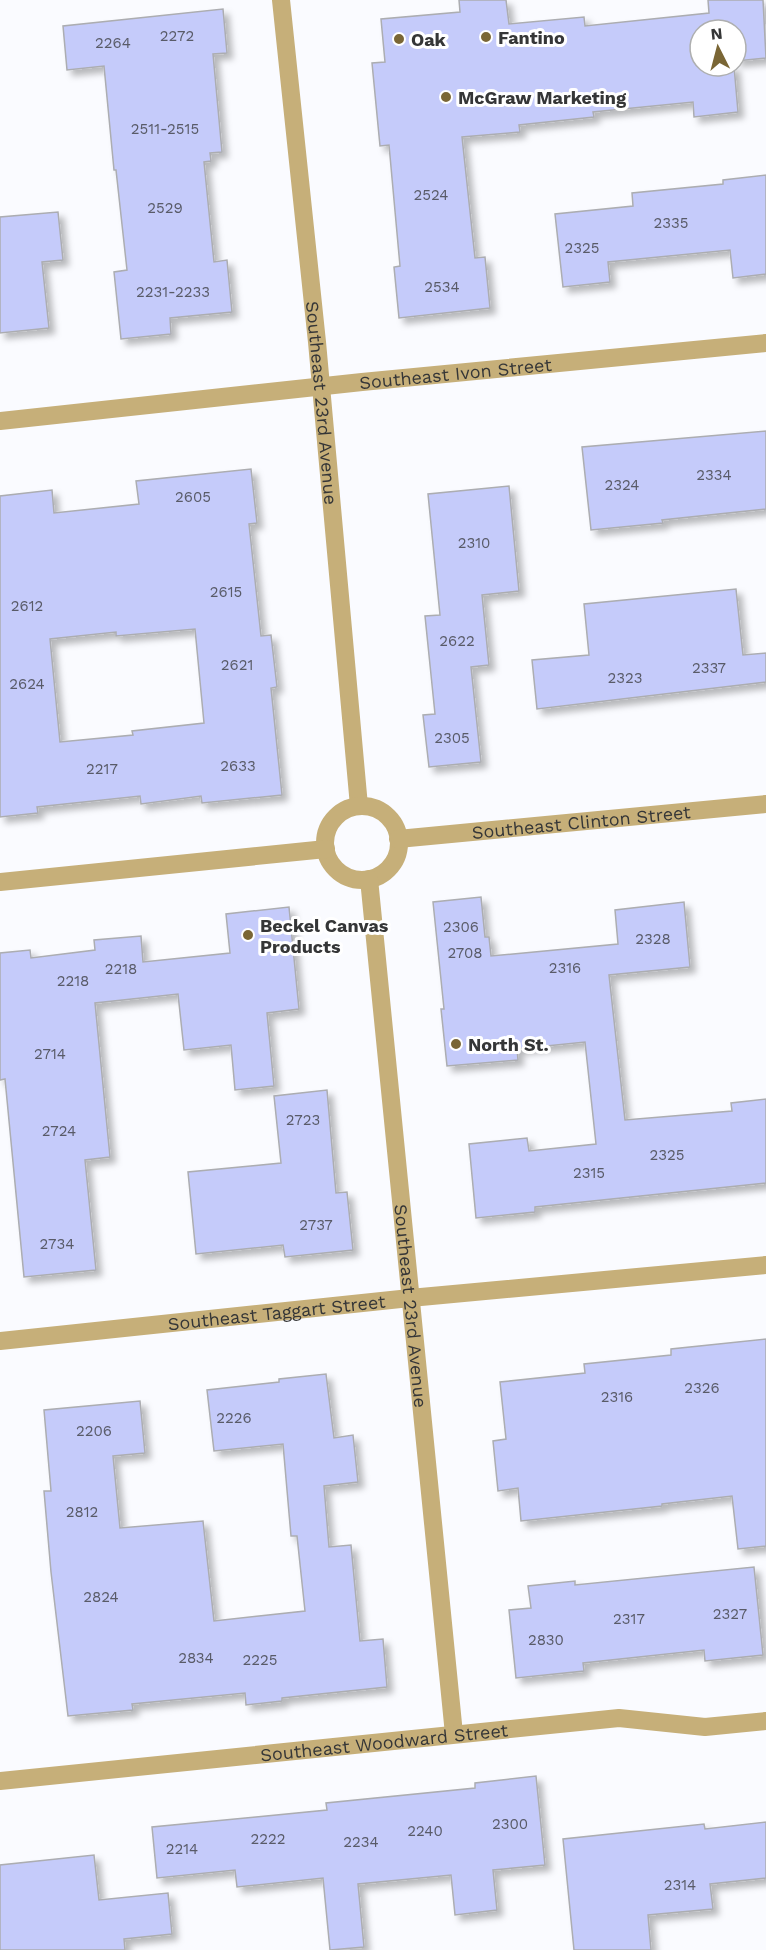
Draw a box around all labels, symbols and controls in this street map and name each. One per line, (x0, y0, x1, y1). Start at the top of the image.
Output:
north arrow (688, 18, 748, 78)
text: N (710, 24, 723, 44)
house number: 2272 (160, 27, 194, 45)
place label: Fantino (498, 27, 565, 48)
place label: Oak (411, 29, 447, 50)
marker: Fantino (479, 30, 493, 44)
marker: Oak (392, 32, 406, 46)
house number: 2264 (95, 34, 131, 52)
place label: McGraw Marketing (458, 87, 627, 108)
marker: McGraw Marketing (439, 90, 453, 104)
house number: 2511-2515 (131, 120, 199, 138)
house number: 2524 (414, 186, 448, 204)
house number: 2529 (147, 199, 183, 217)
house number: 2335 (654, 214, 688, 232)
house number: 2325 (565, 239, 599, 257)
house number: 2534 (424, 278, 460, 296)
house number: 2231-2233 (136, 283, 210, 301)
street label: Southeast 23rd Avenue (302, 300, 342, 506)
street label: Southeast Ivon Street (358, 353, 553, 393)
house number: 2334 (696, 466, 732, 484)
house number: 2324 (605, 476, 639, 494)
house number: 2605 (175, 488, 211, 506)
house number: 2310 (458, 534, 490, 552)
house number: 2615 (210, 583, 242, 601)
house number: 2612 (11, 597, 43, 615)
house number: 2622 (439, 632, 475, 650)
house number: 2621 (221, 656, 253, 674)
house number: 2337 (692, 659, 726, 677)
house number: 2323 (608, 669, 642, 687)
house number: 2624 (9, 675, 45, 693)
house number: 2305 (434, 729, 470, 747)
house number: 2633 (220, 757, 256, 775)
house number: 2217 (86, 760, 118, 778)
street label: Southeast Clinton Street (471, 801, 692, 842)
place label: Beckel Canvas Products (260, 915, 389, 957)
house number: 2306 (443, 918, 479, 936)
marker: Beckel Canvas Products (241, 928, 255, 942)
house number: 2328 (635, 930, 671, 948)
house number: 2708 (447, 944, 483, 962)
house number: 2316 (549, 959, 581, 977)
house number: 2218 (105, 960, 137, 978)
house number: 2218 (57, 972, 89, 990)
place label: North St. (468, 1034, 549, 1055)
marker: North St. (449, 1037, 463, 1051)
house number: 2714 (34, 1045, 66, 1063)
house number: 2723 (286, 1111, 320, 1129)
house number: 2724 (42, 1122, 76, 1140)
house number: 2325 (650, 1146, 684, 1164)
house number: 2315 (573, 1164, 605, 1182)
street label: Southeast 23rd Avenue (391, 1203, 432, 1409)
house number: 2737 (299, 1216, 333, 1234)
house number: 2734 (40, 1235, 74, 1253)
street label: Southeast Taggart Street (167, 1290, 387, 1334)
house number: 2326 (684, 1379, 720, 1397)
house number: 2316 (601, 1388, 633, 1406)
house number: 2226 (216, 1409, 252, 1427)
house number: 2206 (76, 1422, 112, 1440)
house number: 2812 (66, 1503, 98, 1521)
house number: 2824 (83, 1588, 119, 1606)
house number: 2327 (713, 1605, 747, 1623)
house number: 2317 (613, 1610, 645, 1628)
house number: 2830 (528, 1631, 564, 1649)
house number: 2834 (178, 1649, 214, 1667)
house number: 2225 (243, 1651, 277, 1669)
street label: Southeast Woodward Street (259, 1719, 509, 1765)
house number: 2300 (492, 1815, 528, 1833)
house number: 2240 (407, 1822, 443, 1840)
house number: 2222 (251, 1830, 285, 1848)
house number: 2234 (343, 1833, 379, 1851)
house number: 2214 (166, 1840, 198, 1858)
house number: 2314 (664, 1876, 696, 1894)

